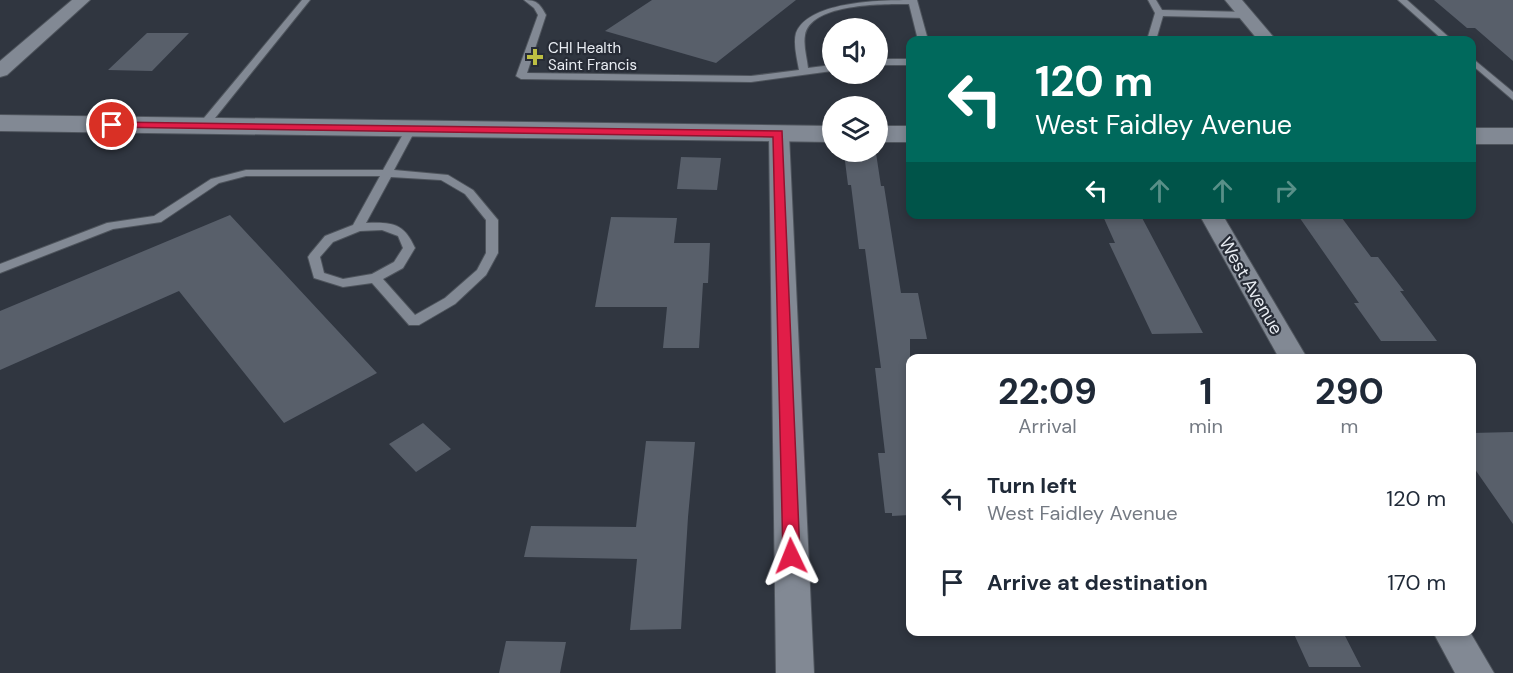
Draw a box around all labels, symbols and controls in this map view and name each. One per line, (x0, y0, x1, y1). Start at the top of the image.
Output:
map controls (822, 18, 888, 162)
button: sound (822, 18, 888, 84)
place label: CHI Health Saint Francis (548, 38, 637, 75)
marker: CHI Health Saint Francis (526, 48, 544, 66)
text: 120 m (1035, 54, 1153, 109)
icon: left (936, 60, 1014, 138)
button: layers (822, 96, 888, 162)
pin (86, 99, 137, 150)
text: West Faidley Avenue (1035, 107, 1292, 142)
icon: arrive (95, 108, 128, 141)
icon: left (1080, 174, 1113, 207)
icon: ahead (1143, 174, 1176, 207)
icon: ahead (1206, 174, 1239, 207)
icon: right (1269, 174, 1302, 207)
street label: West Avenue (1214, 233, 1288, 339)
text: 22:09 (998, 368, 1097, 415)
text: 1 (1199, 368, 1213, 415)
text: 290 (1315, 368, 1384, 415)
text: Arrival (1018, 413, 1077, 439)
text: min (1189, 413, 1223, 439)
text: m (1341, 413, 1358, 439)
text: Turn left (987, 471, 1077, 500)
icon: left (936, 482, 969, 515)
text: 120 m (1386, 484, 1446, 513)
text: West Faidley Avenue (987, 500, 1178, 526)
position arrow (759, 524, 823, 588)
icon: arrive (936, 566, 969, 599)
text: Arrive at destination (987, 568, 1208, 597)
text: 170 m (1387, 568, 1446, 597)

